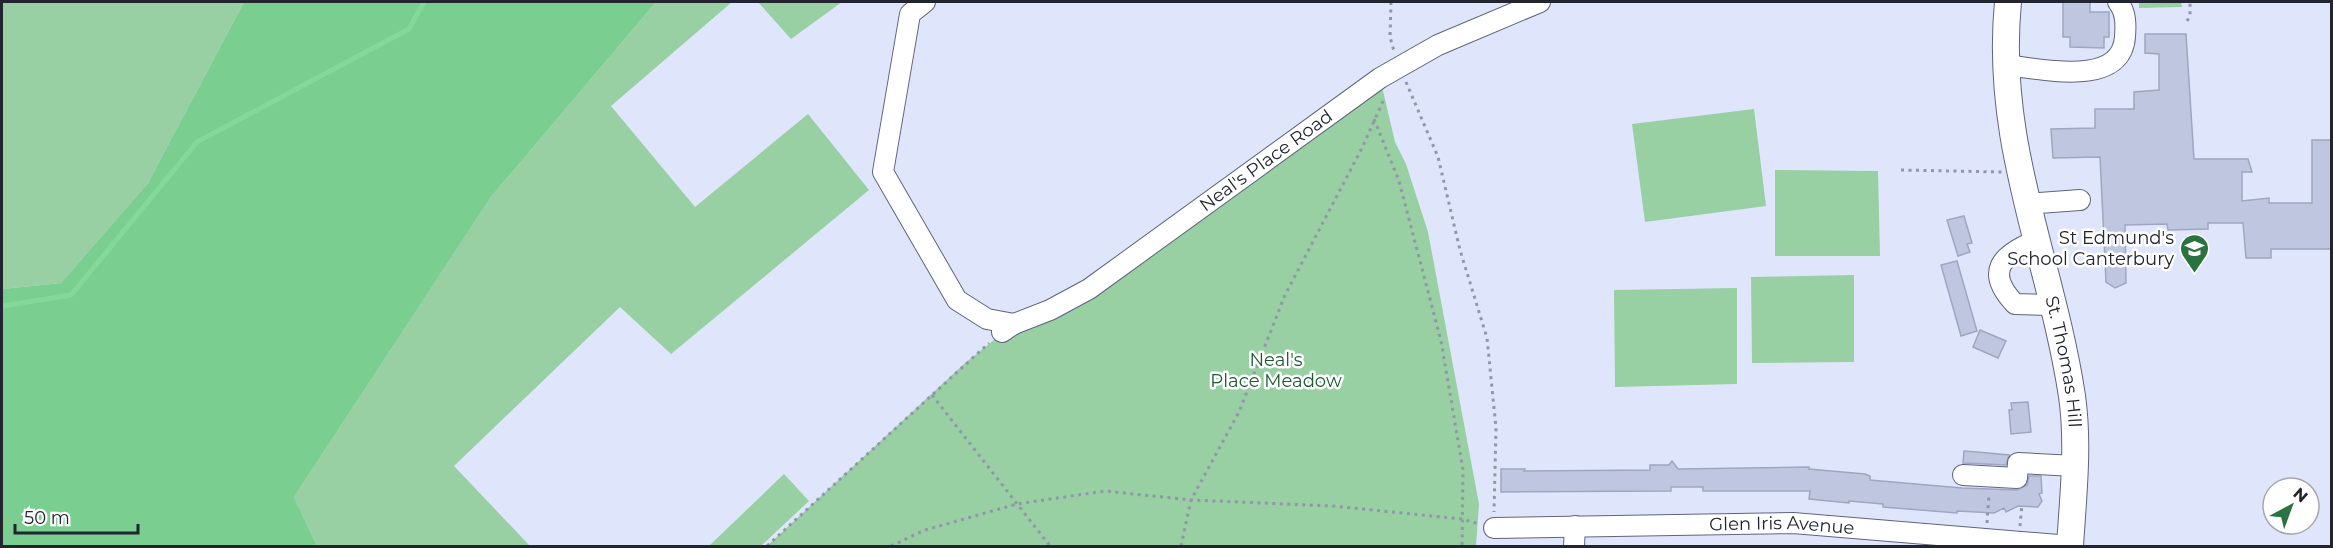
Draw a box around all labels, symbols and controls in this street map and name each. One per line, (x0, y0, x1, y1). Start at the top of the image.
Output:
street label: Neal's Place Road (1195, 105, 1337, 216)
place label: St Edmund's School Canterbury (2007, 227, 2174, 270)
school or university icon: St Edmund's School Canterbury (2179, 232, 2211, 274)
street label: St. Thomas Hill (2040, 294, 2086, 428)
park label: Neal's Place Meadow (1210, 349, 1342, 392)
north arrow (2261, 476, 2321, 536)
text: N (2289, 484, 2312, 506)
scale bar (15, 497, 138, 535)
text: 50 m (24, 507, 70, 529)
street label: Glen Iris Avenue (1709, 512, 1855, 539)

